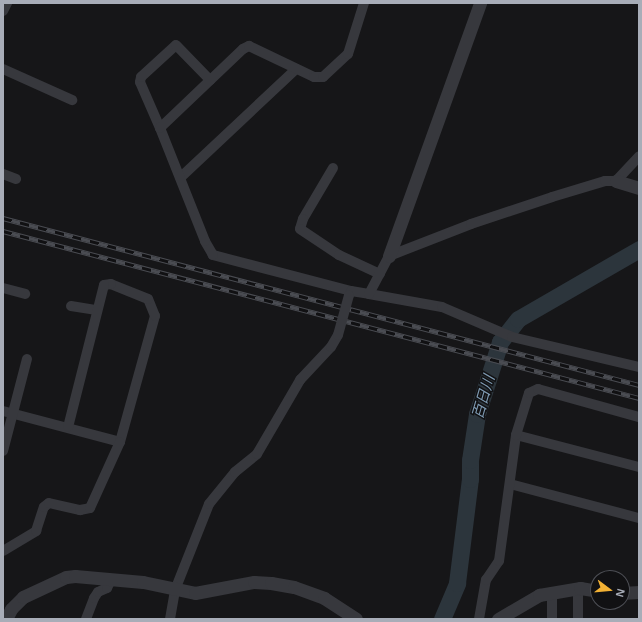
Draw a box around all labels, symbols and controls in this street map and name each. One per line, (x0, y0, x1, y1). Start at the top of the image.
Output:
water label: 百日川 (468, 373, 498, 421)
north arrow (590, 570, 630, 610)
text: N (614, 588, 627, 599)

